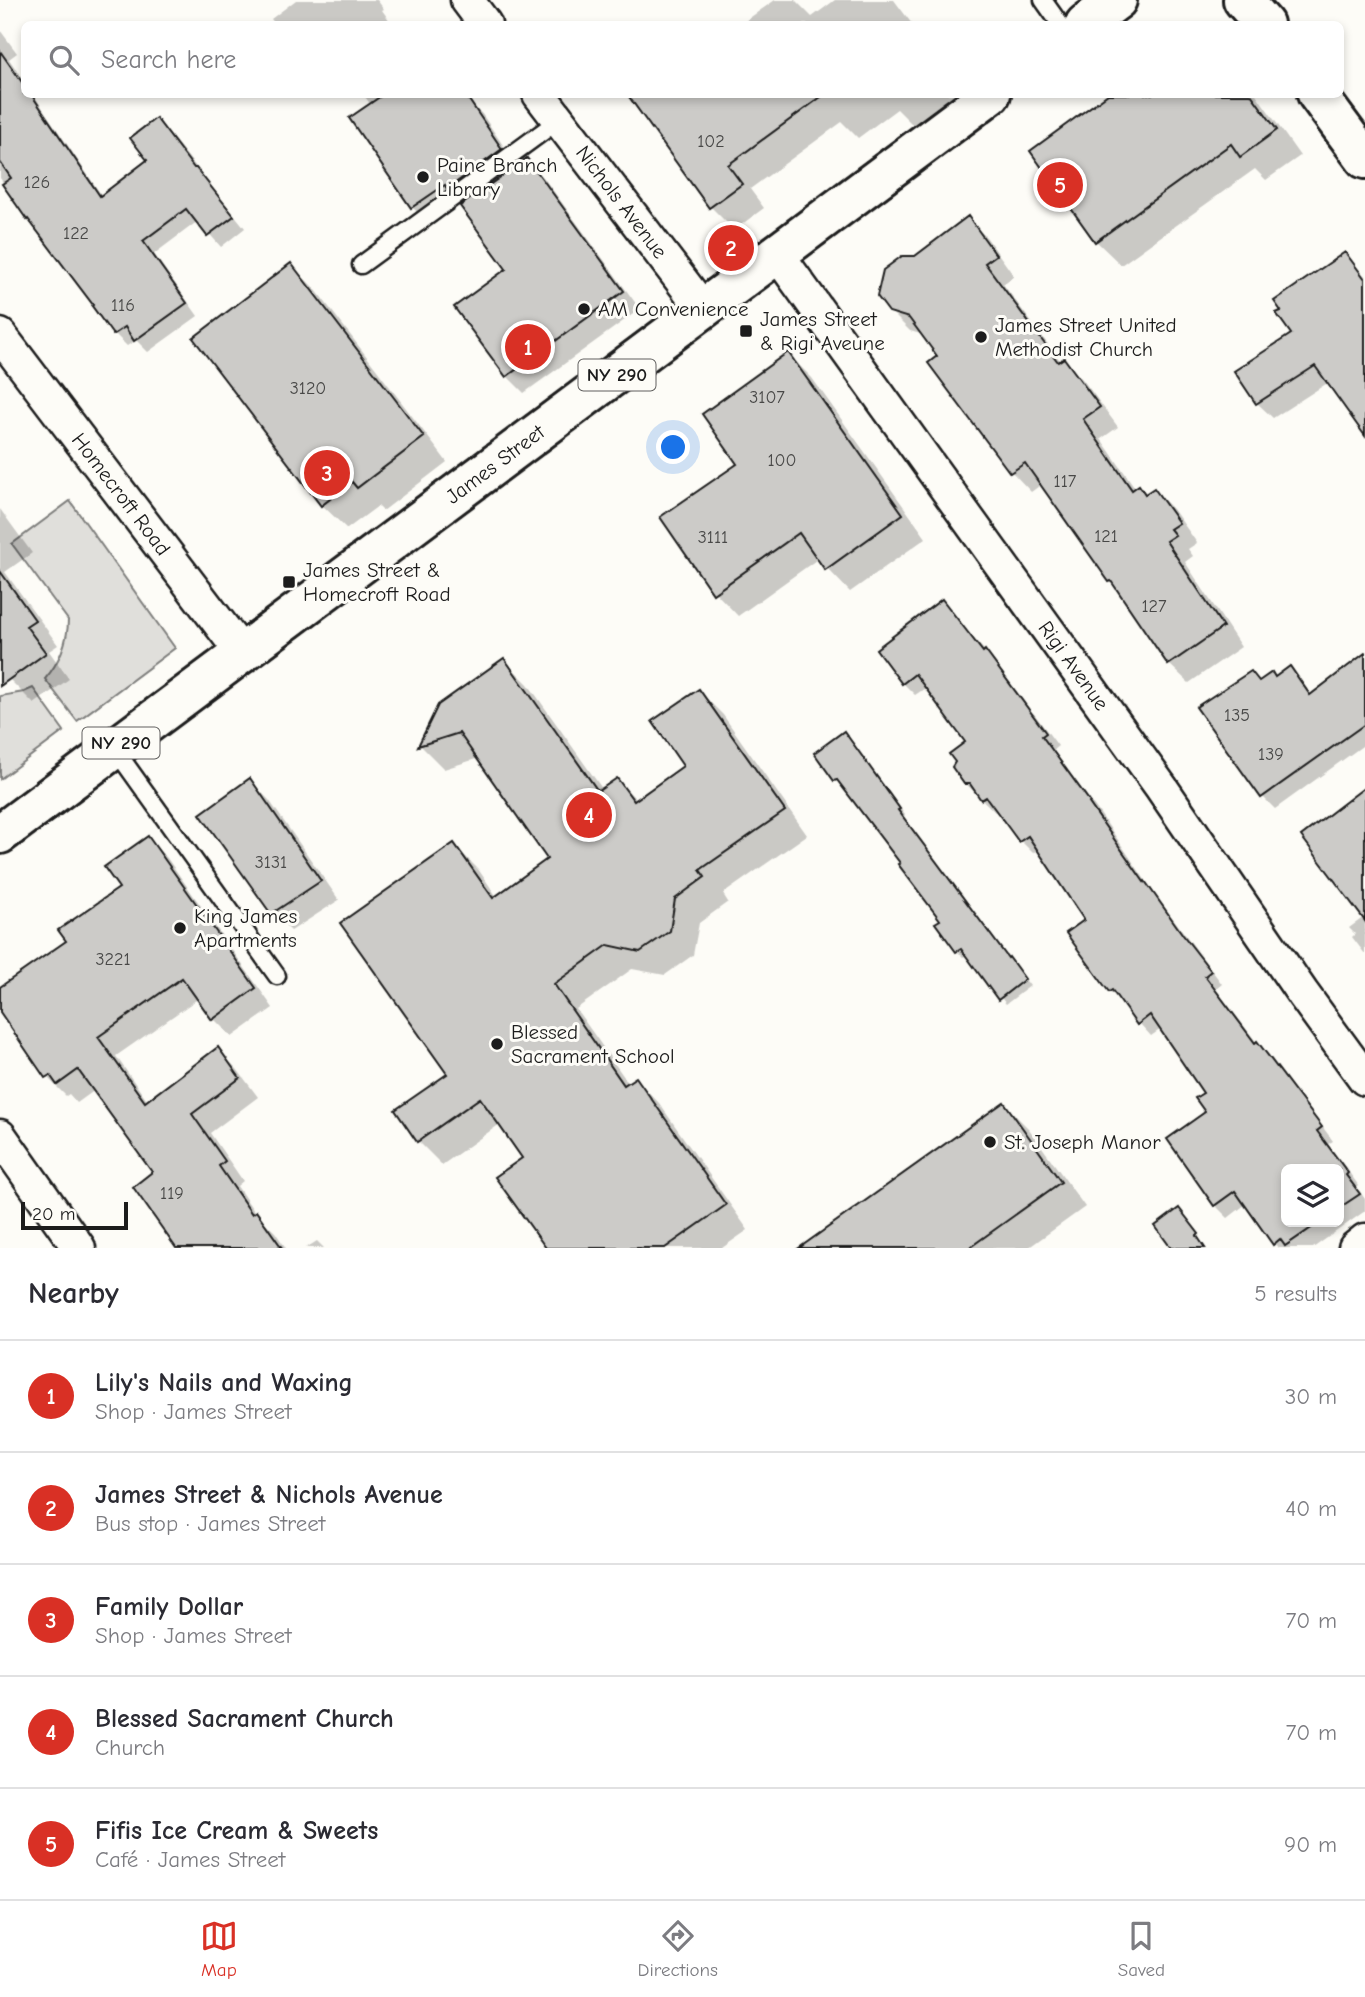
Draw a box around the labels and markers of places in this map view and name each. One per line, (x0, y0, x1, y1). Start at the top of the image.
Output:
place label: Paine Branch Library (437, 153, 557, 201)
pin: 5 (1037, 159, 1083, 211)
marker: Paine Branch Library (415, 169, 431, 185)
pin: 2 (708, 222, 754, 274)
place label: AM Convenience (598, 297, 748, 321)
marker: AM Convenience (576, 301, 592, 317)
place label: James Street & Rigi Aveune (760, 307, 885, 355)
place label: James Street United Methodist Church (995, 313, 1177, 361)
pin: 1 (505, 321, 551, 373)
marker: James Street & Rigi Aveune (738, 323, 754, 339)
marker: James Street United Methodist Church (973, 329, 989, 345)
pin: 3 (304, 447, 350, 499)
place label: James Street & Homecroft Road (303, 558, 451, 606)
marker: James Street & Homecroft Road (281, 574, 297, 590)
pin: 4 (566, 789, 612, 841)
place label: King James Apartments (194, 904, 297, 952)
marker: King James Apartments (172, 920, 188, 936)
place label: Blessed Sacrament School (511, 1020, 675, 1068)
marker: Blessed Sacrament School (489, 1036, 505, 1052)
place label: St. Joseph Manor (1004, 1130, 1161, 1154)
marker: St. Joseph Manor (982, 1134, 998, 1150)

